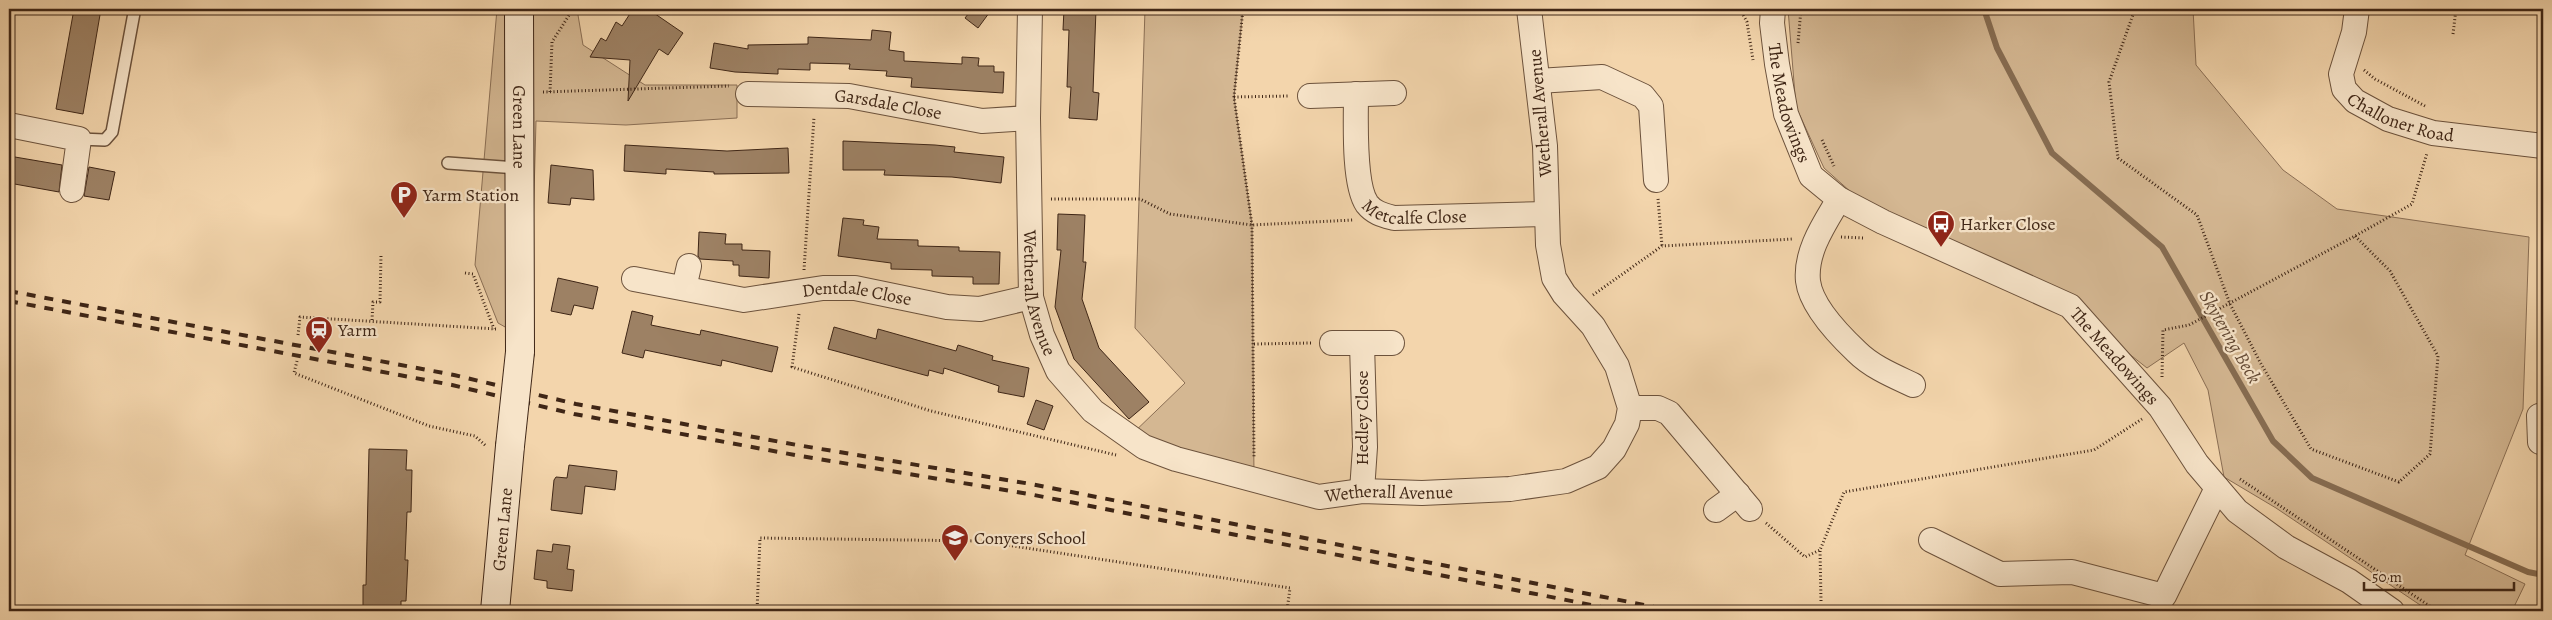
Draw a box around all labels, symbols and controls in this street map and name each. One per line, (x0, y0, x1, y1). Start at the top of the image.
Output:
street label: The Meadowings (1763, 42, 1816, 166)
street label: Wetherall Avenue (1522, 48, 1558, 179)
street label: Garsdale Close (835, 84, 944, 125)
street label: Green Lane (507, 85, 531, 169)
street label: Challoner Road (2341, 88, 2456, 147)
parking icon: Yarm Station (389, 180, 419, 219)
place label: Yarm Station (422, 183, 519, 207)
street label: Metcalfe Close (1357, 194, 1467, 230)
bus stop icon: Harker Close (1926, 209, 1956, 248)
place label: Harker Close (1960, 212, 2056, 236)
street label: Wetherall Avenue (1018, 229, 1062, 360)
street label: Dentdale Close (800, 276, 914, 311)
water label: Skytering Beck (2193, 286, 2267, 388)
street label: The Meadowings (2065, 302, 2165, 410)
station icon: Yarm (304, 315, 334, 354)
place label: Yarm (337, 318, 377, 342)
street label: Hedley Close (1350, 371, 1374, 465)
street label: Wetherall Avenue (1322, 479, 1454, 508)
street label: Green Lane (487, 487, 518, 572)
school or university icon: Conyers School (940, 523, 970, 562)
place label: Conyers School (974, 526, 1086, 550)
scale bar (2364, 560, 2514, 592)
text: 50 m (2372, 567, 2402, 587)

